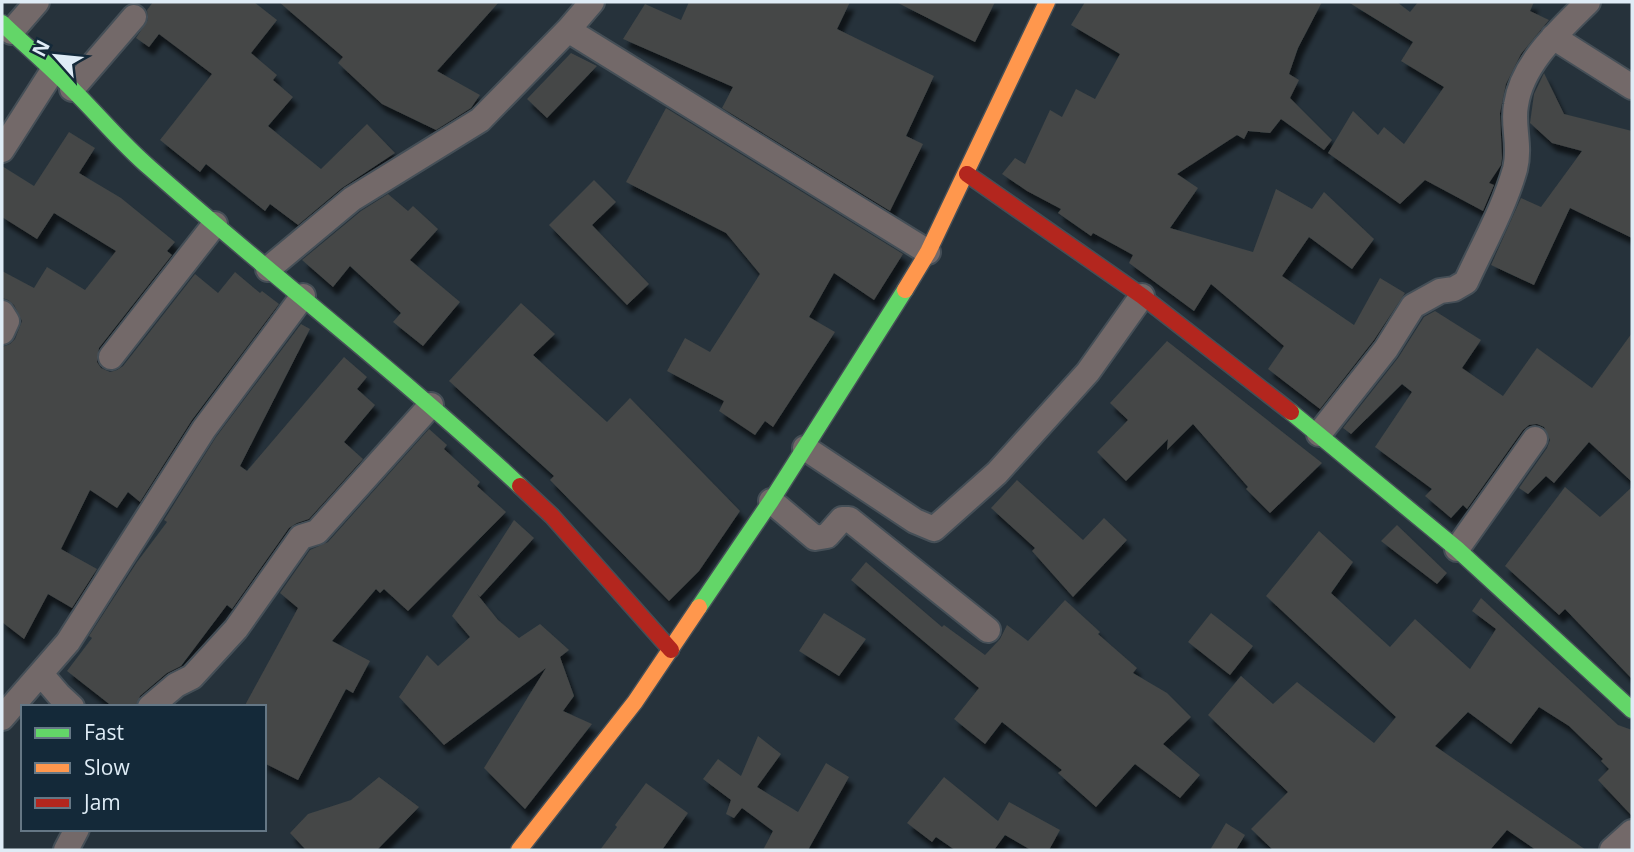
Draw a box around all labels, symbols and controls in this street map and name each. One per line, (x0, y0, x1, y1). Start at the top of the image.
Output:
north arrow (21, 21, 91, 91)
text: N (26, 35, 56, 61)
legend (21, 705, 266, 831)
text: Fast (84, 718, 124, 746)
text: Slow (84, 753, 130, 781)
text: Jam (82, 788, 121, 816)

